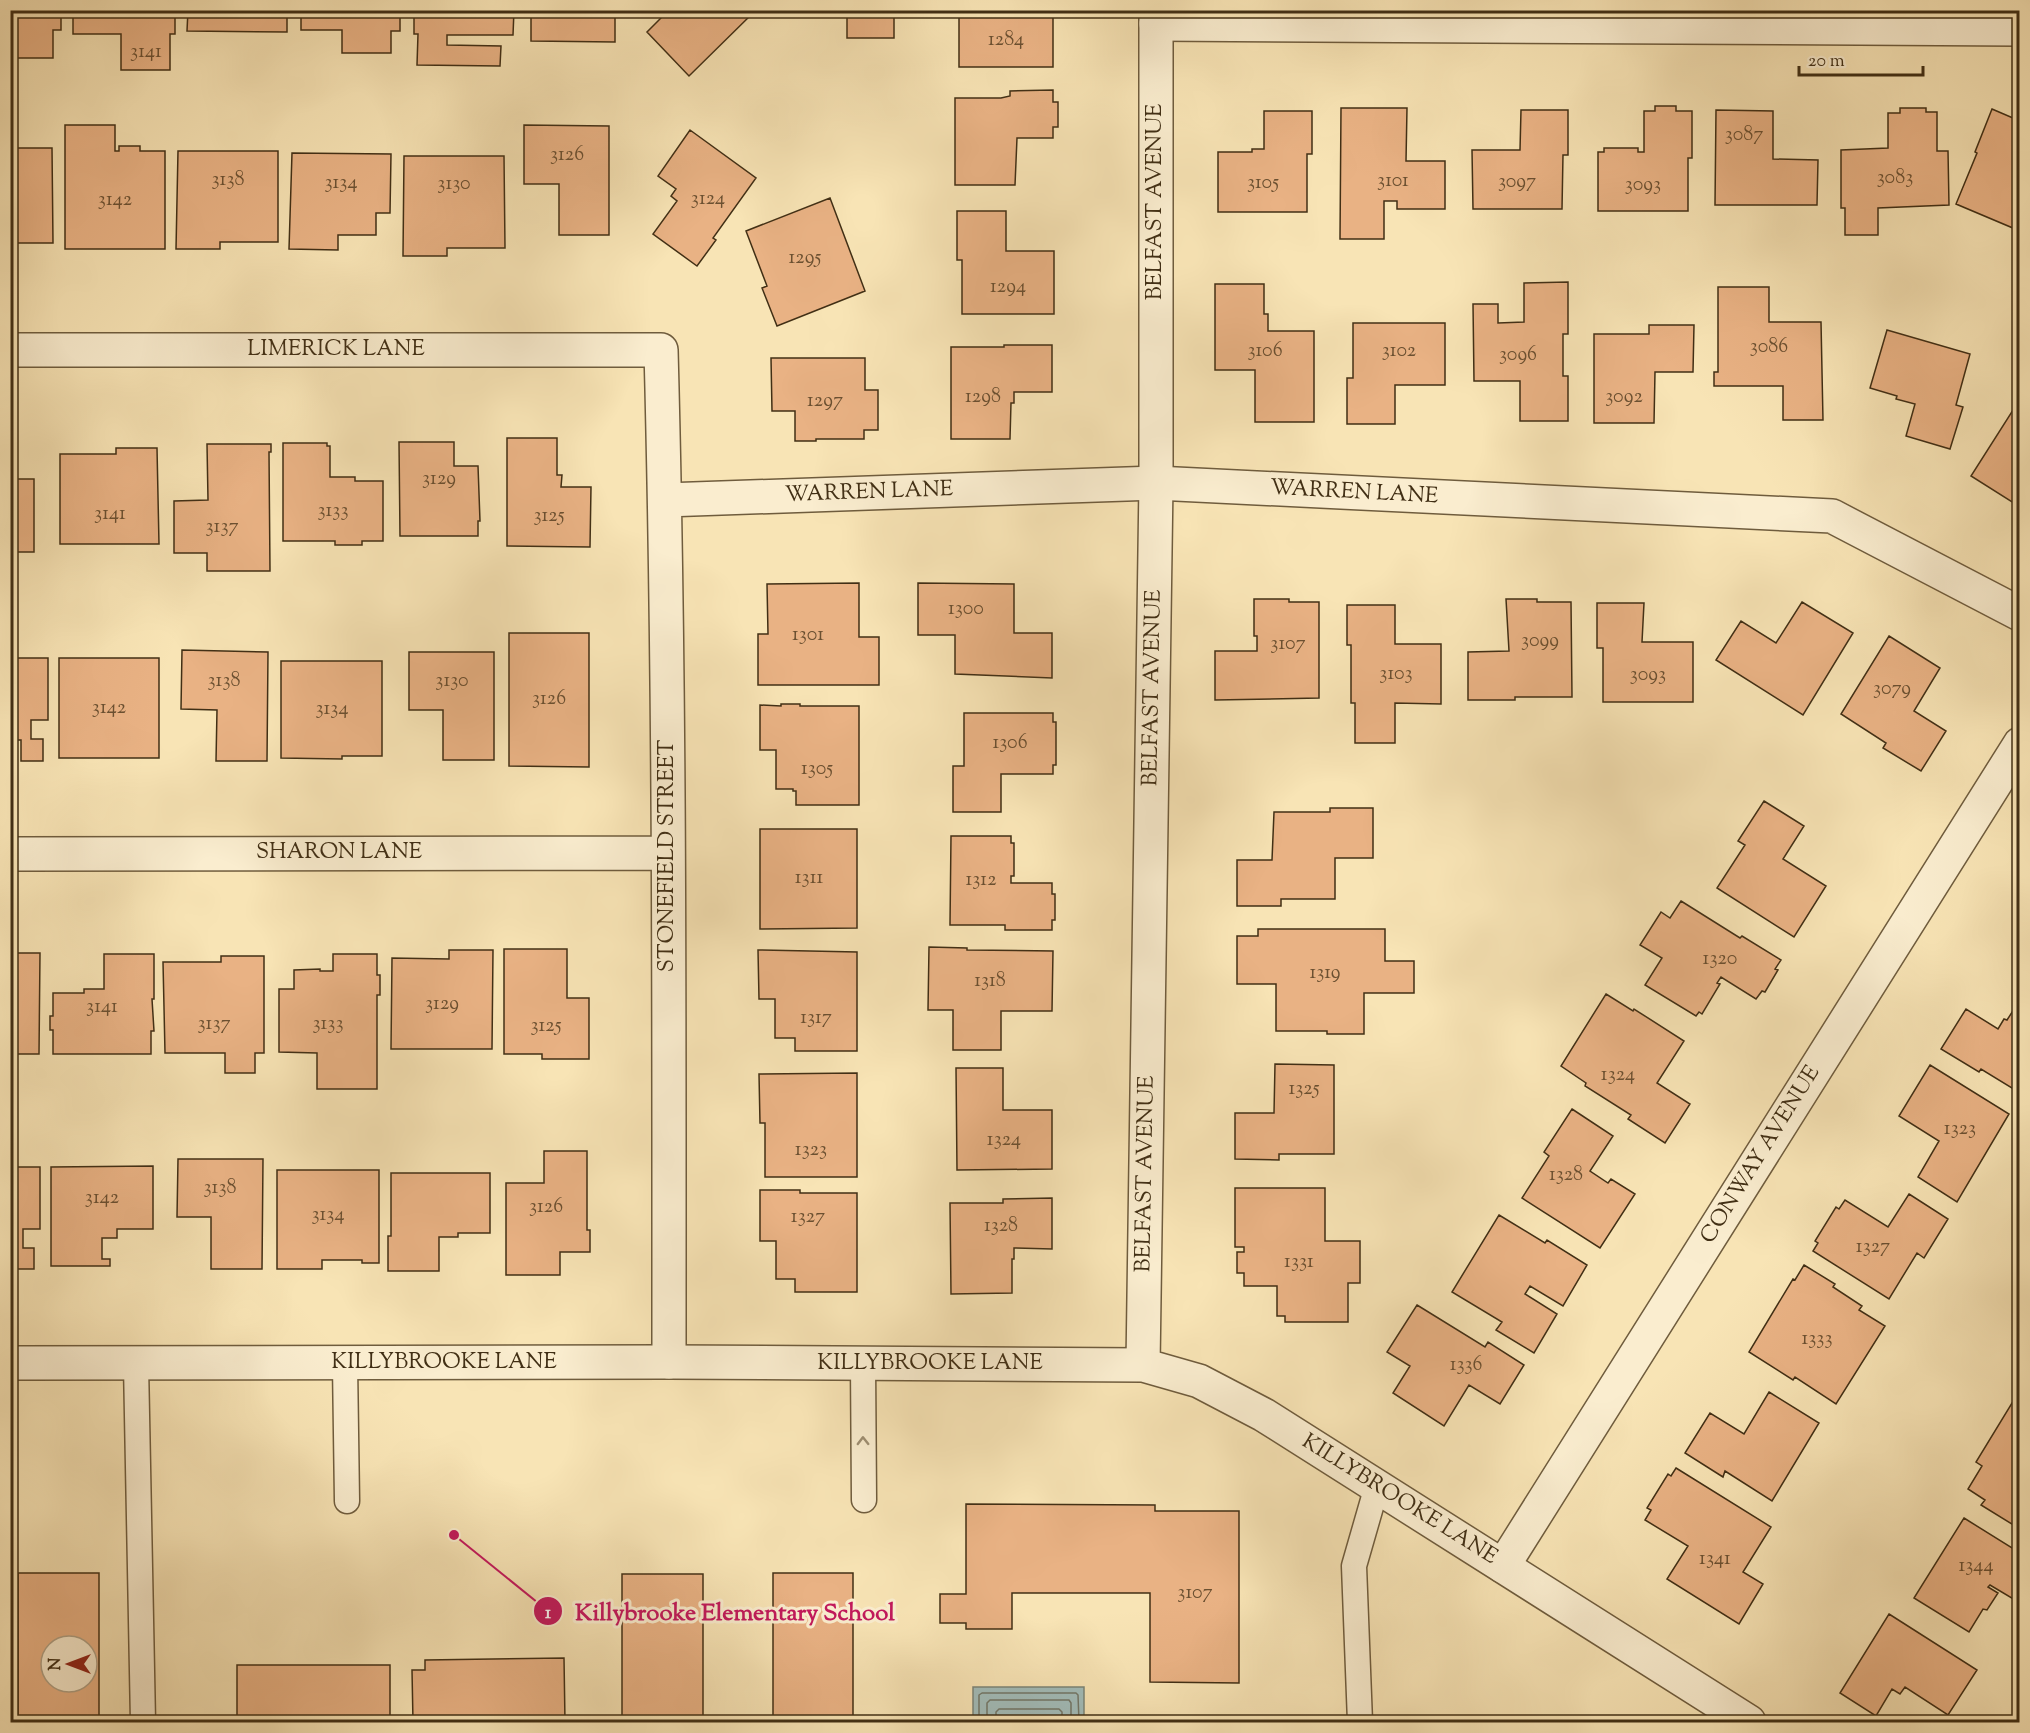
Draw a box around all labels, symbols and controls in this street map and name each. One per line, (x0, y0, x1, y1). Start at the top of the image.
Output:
house number: 1284 (988, 26, 1024, 55)
house number: 3141 (130, 38, 162, 67)
scale bar (1799, 39, 1924, 77)
text: 20 m (1808, 49, 1845, 75)
street label: BELFAST AVENUE (1140, 104, 1172, 300)
house number: 3087 (1725, 121, 1763, 150)
house number: 3126 (550, 141, 584, 170)
house number: 3083 (1877, 164, 1913, 193)
house number: 3138 (212, 166, 244, 195)
house number: 3101 (1377, 167, 1409, 196)
house number: 3097 (1498, 168, 1536, 197)
house number: 3134 (324, 169, 358, 198)
house number: 3105 (1247, 169, 1279, 198)
house number: 3130 (437, 170, 471, 199)
house number: 3093 (1625, 171, 1661, 200)
house number: 3124 (691, 185, 725, 214)
house number: 3142 (98, 186, 132, 215)
house number: 1295 (789, 244, 822, 273)
house number: 1294 (990, 273, 1026, 302)
house number: 3086 (1750, 333, 1788, 362)
street label: LIMERICK LANE (247, 334, 425, 366)
house number: 3106 (1247, 337, 1283, 366)
house number: 3102 (1382, 337, 1416, 366)
house number: 3096 (1499, 341, 1537, 370)
house number: 1298 (965, 383, 1001, 412)
house number: 3092 (1605, 383, 1643, 412)
house number: 1297 (807, 387, 843, 416)
house number: 3129 (422, 465, 456, 494)
street label: WARREN LANE (1269, 473, 1439, 513)
street label: WARREN LANE (784, 474, 954, 512)
house number: 3133 (317, 497, 349, 526)
house number: 3141 (94, 500, 126, 529)
house number: 3125 (533, 502, 565, 531)
house number: 3137 (206, 513, 238, 542)
street label: BELFAST AVENUE (1135, 589, 1171, 787)
house number: 1300 (948, 595, 984, 624)
house number: 1301 (792, 621, 824, 650)
house number: 3099 (1521, 627, 1559, 656)
house number: 3107 (1270, 630, 1306, 659)
house number: 3103 (1379, 660, 1413, 689)
house number: 3093 (1630, 661, 1666, 690)
house number: 3138 (208, 667, 240, 696)
house number: 3130 (435, 667, 469, 696)
house number: 3079 (1873, 675, 1911, 704)
house number: 3126 (532, 685, 566, 714)
house number: 3142 (92, 694, 126, 723)
house number: 3134 (315, 695, 349, 724)
house number: 1306 (992, 729, 1028, 758)
street label: STONEFIELD STREET (652, 739, 684, 972)
house number: 1305 (801, 755, 833, 784)
street label: SHARON LANE (256, 837, 422, 869)
house number: 1311 (795, 864, 823, 893)
house number: 1312 (965, 866, 997, 895)
house number: 1320 (1703, 945, 1737, 974)
house number: 1319 (1309, 959, 1341, 988)
house number: 1318 (974, 967, 1006, 996)
house number: 3129 (425, 990, 459, 1019)
house number: 3141 (86, 993, 118, 1022)
house number: 1317 (800, 1004, 832, 1033)
house number: 3137 (198, 1010, 230, 1039)
house number: 3133 (312, 1010, 344, 1039)
house number: 3125 (530, 1012, 562, 1041)
street label: CONWAY AVENUE (1693, 1060, 1829, 1250)
house number: 1324 (1601, 1061, 1635, 1090)
street label: BELFAST AVENUE (1128, 1075, 1164, 1273)
house number: 1325 (1288, 1075, 1320, 1104)
house number: 1323 (1944, 1115, 1976, 1144)
house number: 1324 (987, 1126, 1021, 1155)
house number: 1323 (795, 1136, 827, 1165)
house number: 1328 (1549, 1161, 1583, 1190)
house number: 3138 (204, 1174, 236, 1203)
house number: 3142 (85, 1184, 119, 1213)
house number: 3126 (529, 1193, 563, 1222)
house number: 3134 (311, 1201, 345, 1230)
house number: 1327 (791, 1203, 825, 1232)
house number: 1328 (984, 1212, 1018, 1241)
house number: 1327 (1856, 1233, 1890, 1262)
house number: 1331 (1284, 1248, 1314, 1277)
house number: 1333 (1801, 1325, 1833, 1354)
street label: KILLYBROOKE LANE (331, 1347, 557, 1379)
street label: KILLYBROOKE LANE (817, 1348, 1043, 1380)
house number: 1336 (1450, 1351, 1482, 1380)
street label: KILLYBROOKE LANE (1295, 1427, 1503, 1573)
one-way arrow (857, 1437, 870, 1446)
house number: 1341 (1699, 1545, 1731, 1574)
house number: 1344 (1958, 1552, 1994, 1581)
house number: 3107 (1177, 1579, 1213, 1608)
callout: Killybrooke Elementary School (533, 1590, 907, 1632)
text: Killybrooke Elementary School (575, 1597, 895, 1631)
text: 1 (545, 1601, 552, 1627)
north arrow (39, 1634, 99, 1694)
text: N (45, 1657, 68, 1670)

